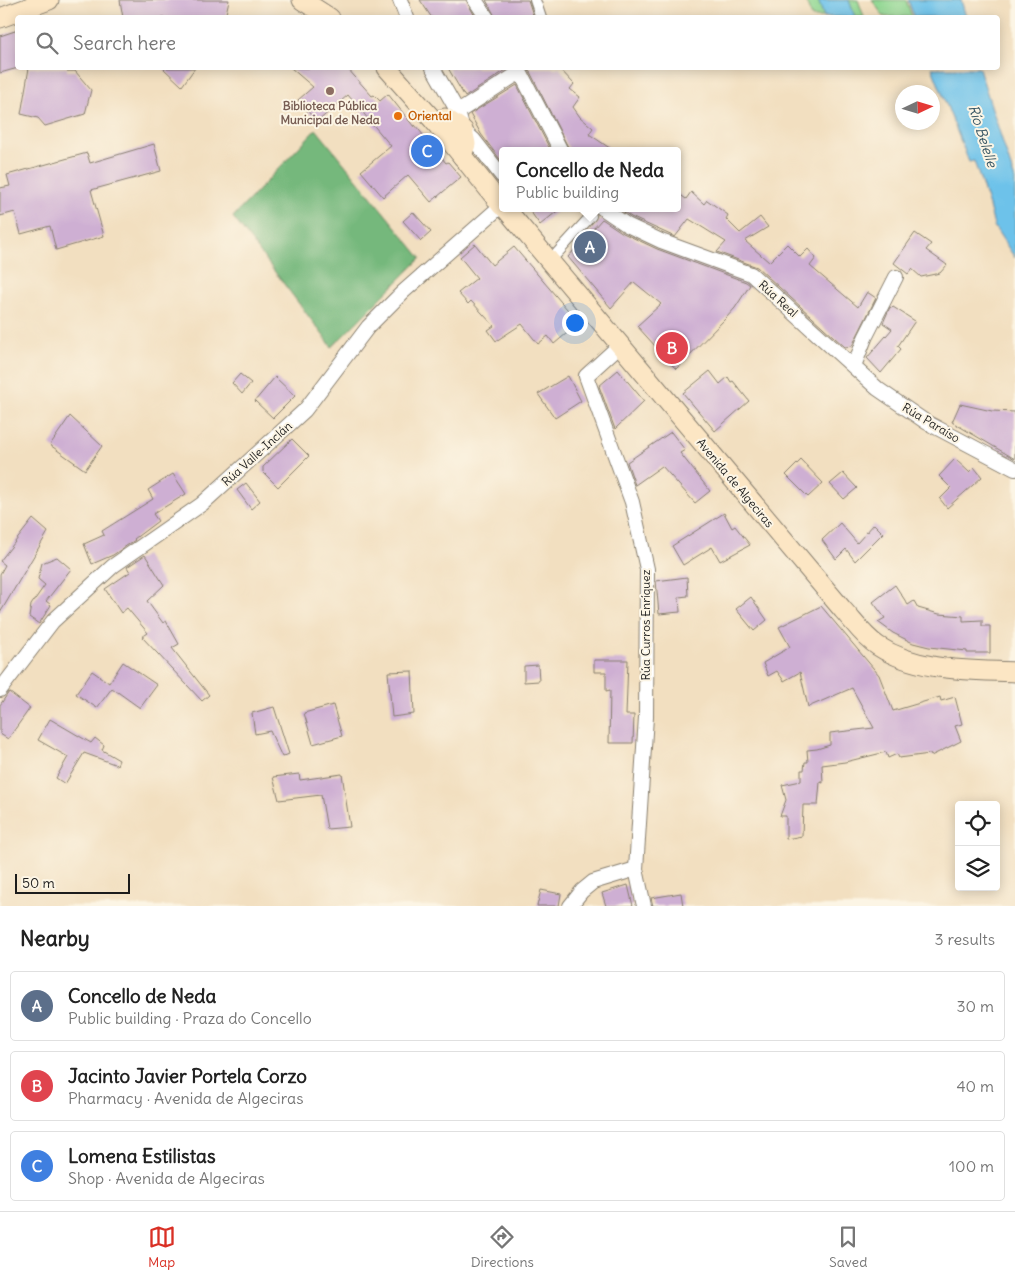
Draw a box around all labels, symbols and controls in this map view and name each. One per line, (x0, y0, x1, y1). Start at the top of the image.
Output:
search box (15, 15, 1000, 70)
icon: search (33, 29, 61, 57)
text: Search here (73, 31, 176, 55)
marker: Biblioteca Pública Municipal de Neda (324, 85, 336, 97)
north arrow (895, 85, 940, 130)
place label: Biblioteca Pública Municipal de Neda (280, 98, 380, 128)
water label: Río Belelle (964, 103, 1002, 171)
place label: Oriental (408, 108, 452, 123)
marker: Oriental (392, 110, 404, 122)
pin: C (411, 132, 443, 170)
popup (499, 147, 681, 212)
text: Concello de Neda (516, 158, 664, 182)
text: Public building (516, 182, 619, 202)
pin: A (574, 228, 606, 266)
street label: Rúa Real (756, 277, 801, 320)
your location (562, 310, 588, 336)
pin: B (656, 329, 688, 367)
street label: Rúa Paraíso (900, 400, 963, 446)
street label: Rúa Valle-Inclán (218, 418, 295, 489)
street label: Avenida de Algeciras (694, 435, 777, 530)
street label: Rúa Curros Enríquez (638, 569, 653, 681)
map controls (955, 801, 1000, 891)
button: locate (955, 801, 1000, 846)
button: layers (955, 846, 1000, 891)
scale bar (15, 871, 130, 894)
text: 50 m (22, 874, 55, 892)
text: Nearby (20, 925, 90, 952)
text: 3 results (935, 929, 995, 949)
text: Concello de Neda (68, 984, 216, 1008)
text: A (32, 996, 42, 1016)
text: 30 m (957, 996, 994, 1016)
text: Public building · Praza do Concello (68, 1008, 312, 1028)
text: Jacinto Javier Portela Corzo (68, 1064, 307, 1088)
text: B (32, 1076, 42, 1096)
text: 40 m (956, 1076, 994, 1096)
text: Pharmacy · Avenida de Algeciras (68, 1088, 303, 1108)
text: Lomena Estilistas (68, 1144, 216, 1168)
text: C (32, 1156, 42, 1176)
text: 100 m (949, 1156, 994, 1176)
text: Shop · Avenida de Algeciras (68, 1168, 265, 1188)
tab: Map (148, 1223, 176, 1271)
tab: Directions (471, 1223, 534, 1271)
tab: Saved (829, 1223, 867, 1271)

